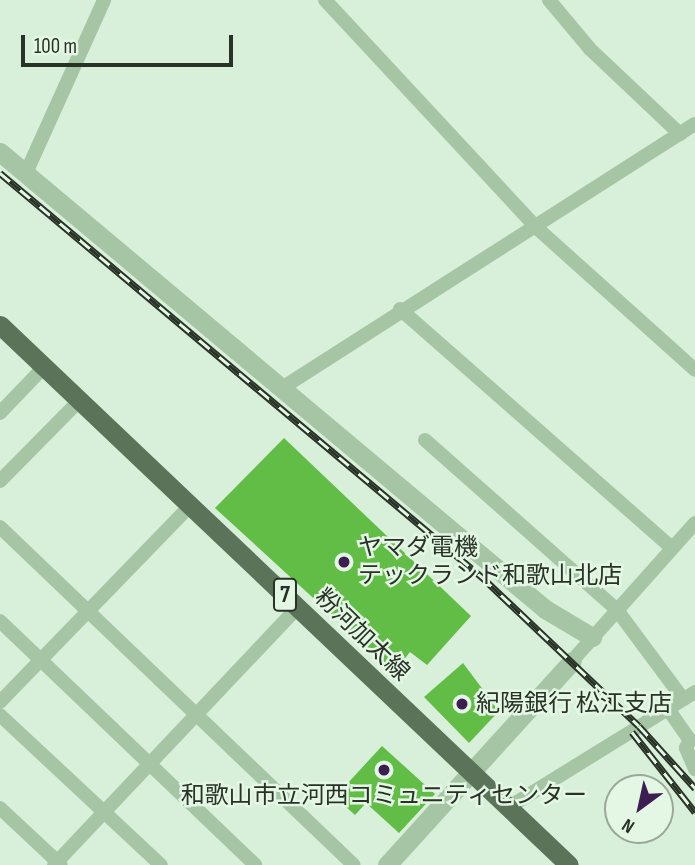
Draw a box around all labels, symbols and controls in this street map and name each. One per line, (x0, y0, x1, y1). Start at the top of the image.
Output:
scale bar (24, 21, 236, 65)
text: 100 m (34, 34, 77, 59)
place label: ヤマダ電機 テックランド和歌山北店 (358, 534, 622, 590)
marker: ヤマダ電機 テックランド和歌山北店 (336, 554, 352, 570)
road number: 7 (273, 576, 297, 614)
street label: 粉河加太線 (309, 583, 415, 687)
place label: 紀陽銀行 松江支店 (476, 690, 672, 718)
marker: 紀陽銀行 松江支店 (454, 696, 470, 712)
marker: 和歌山市立河西コミュニティセンター (376, 762, 392, 778)
north arrow (604, 774, 674, 844)
place label: 和歌山市立河西コミュニティセンター (180, 782, 588, 810)
text: N (618, 813, 639, 838)

